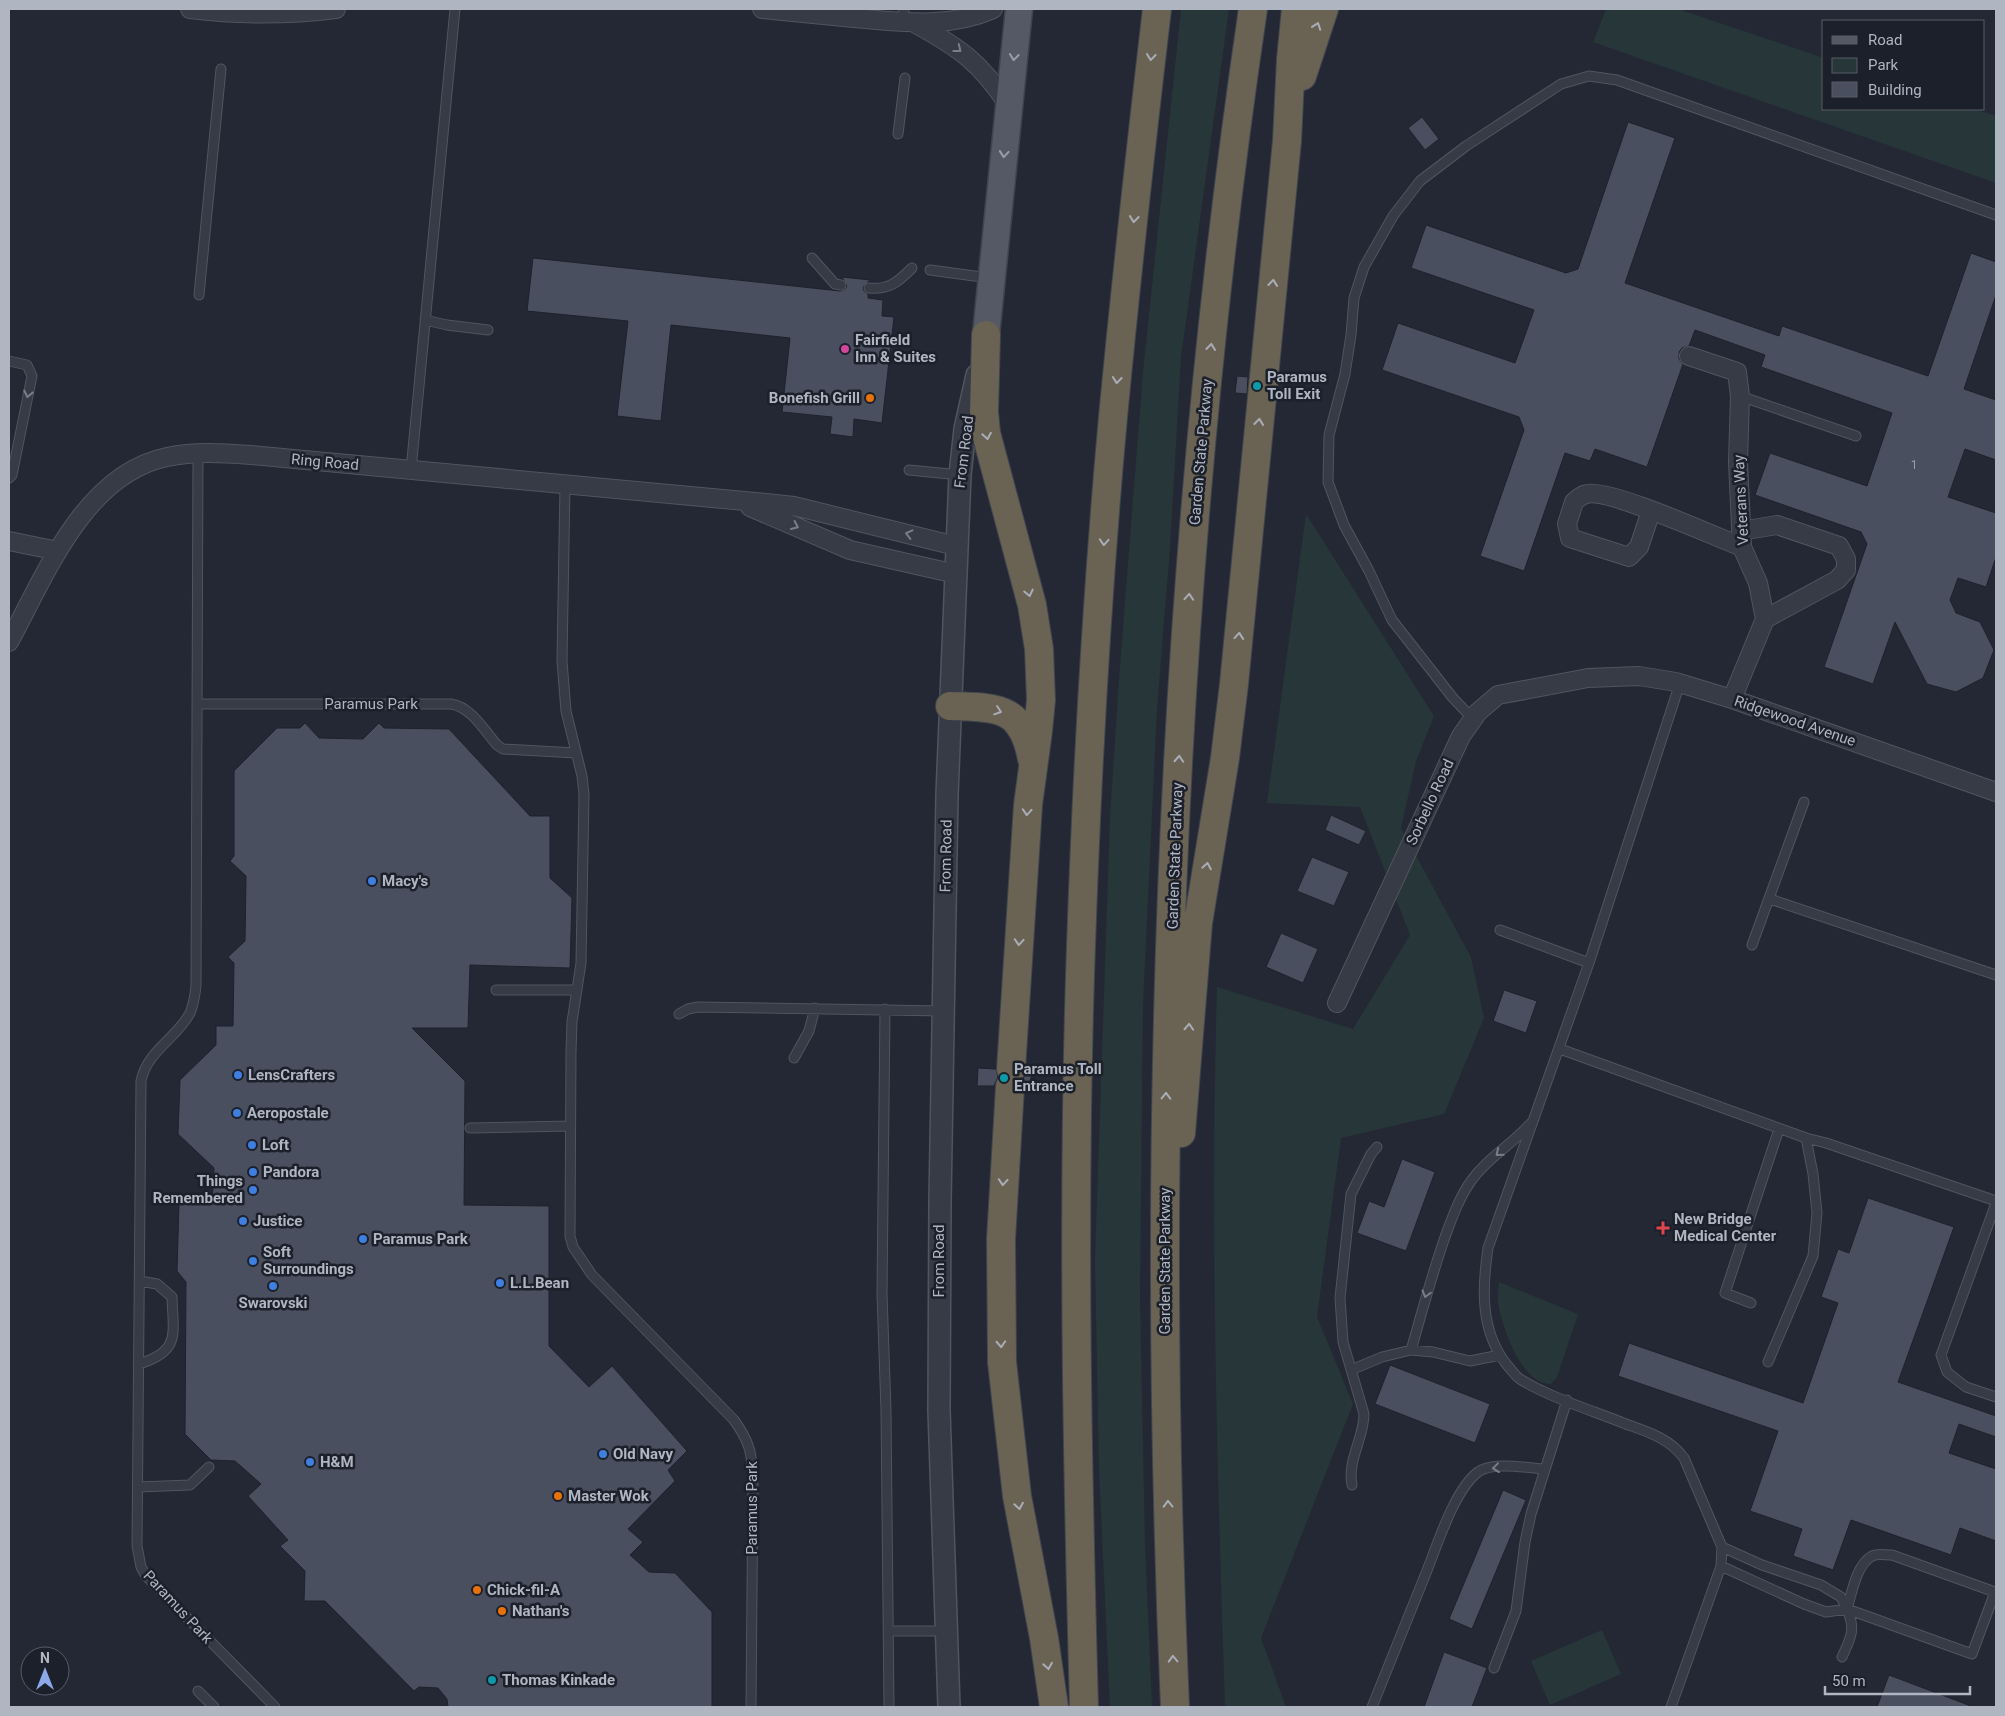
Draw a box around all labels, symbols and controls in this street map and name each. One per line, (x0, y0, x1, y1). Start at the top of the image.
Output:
legend (1822, 20, 1985, 110)
one-way arrow (1311, 23, 1321, 31)
text: Road (1868, 31, 1902, 49)
one-way arrow (952, 43, 961, 51)
one-way arrow (1146, 53, 1157, 61)
one-way arrow (1009, 54, 1020, 62)
text: Park (1868, 56, 1899, 74)
text: Building (1868, 81, 1922, 99)
one-way arrow (999, 151, 1010, 159)
one-way arrow (1129, 215, 1140, 223)
one-way arrow (1267, 279, 1278, 287)
place label: Fairfield Inn & Suites (855, 331, 936, 366)
marker: Fairfield Inn & Suites (839, 343, 851, 355)
one-way arrow (1205, 343, 1216, 351)
place label: Paramus Toll Exit (1267, 368, 1327, 403)
one-way arrow (1112, 377, 1123, 385)
street label: Garden State Parkway (1186, 378, 1216, 526)
marker: Paramus Toll Exit (1251, 380, 1263, 392)
one-way arrow (24, 389, 34, 398)
place label: Bonefish Grill (769, 389, 860, 407)
marker: Bonefish Grill (864, 392, 876, 404)
street label: From Road (951, 415, 977, 489)
one-way arrow (1254, 417, 1265, 425)
one-way arrow (982, 432, 992, 440)
street label: Ring Road (290, 450, 360, 474)
street label: Veterans Way (1730, 454, 1752, 546)
house number: 1 (1911, 458, 1917, 472)
one-way arrow (790, 519, 799, 530)
one-way arrow (904, 529, 913, 540)
one-way arrow (1098, 539, 1109, 547)
one-way arrow (1023, 588, 1034, 597)
one-way arrow (1184, 592, 1195, 600)
one-way arrow (1233, 631, 1244, 639)
street label: Ridgewood Avenue (1732, 692, 1858, 750)
street label: Paramus Park (324, 695, 418, 713)
one-way arrow (993, 705, 1002, 715)
one-way arrow (1173, 754, 1184, 762)
street label: Sorbello Road (1402, 756, 1458, 848)
street label: Garden State Parkway (1163, 782, 1187, 930)
one-way arrow (1022, 808, 1033, 816)
street label: From Road (936, 819, 956, 893)
one-way arrow (1201, 861, 1211, 870)
place label: Macy's (382, 872, 428, 890)
marker: Macy's (366, 875, 378, 887)
one-way arrow (1014, 938, 1025, 946)
one-way arrow (1184, 1023, 1195, 1031)
place label: Paramus Toll Entrance (1014, 1060, 1102, 1095)
place label: LensCrafters (248, 1066, 335, 1084)
marker: LensCrafters (232, 1069, 244, 1081)
marker: Paramus Toll Entrance (998, 1072, 1010, 1084)
one-way arrow (1161, 1092, 1171, 1100)
place label: Aeropostale (247, 1104, 329, 1122)
marker: Aeropostale (231, 1107, 243, 1119)
place label: Loft (262, 1136, 289, 1154)
marker: Loft (246, 1139, 258, 1151)
one-way arrow (1496, 1147, 1505, 1156)
place label: Pandora (263, 1163, 319, 1181)
marker: Pandora (247, 1166, 259, 1178)
place label: Things Remembered (153, 1172, 243, 1207)
one-way arrow (998, 1178, 1009, 1186)
marker: Things Remembered (247, 1184, 259, 1196)
street label: Garden State Parkway (1156, 1188, 1174, 1334)
place label: New Bridge Medical Center (1674, 1210, 1777, 1245)
place label: Justice (253, 1212, 302, 1230)
marker: Justice (237, 1215, 249, 1227)
marker: New Bridge Medical Center (1656, 1221, 1670, 1235)
street label: From Road (930, 1225, 948, 1297)
place label: Paramus Park (373, 1230, 469, 1248)
marker: Paramus Park (357, 1233, 369, 1245)
place label: Soft Surroundings (263, 1243, 354, 1278)
marker: Soft Surroundings (247, 1255, 259, 1267)
place label: L.L.Bean (510, 1274, 569, 1292)
marker: L.L.Bean (494, 1277, 506, 1289)
marker: Swarovski (267, 1280, 279, 1292)
one-way arrow (1422, 1290, 1432, 1298)
place label: Swarovski (238, 1294, 308, 1312)
one-way arrow (996, 1341, 1006, 1349)
place label: Old Navy (613, 1445, 674, 1463)
marker: Old Navy (597, 1448, 609, 1460)
place label: H&M (320, 1453, 354, 1471)
marker: H&M (304, 1456, 316, 1468)
street label: Paramus Park (743, 1461, 761, 1555)
one-way arrow (1492, 1462, 1501, 1472)
place label: Master Wok (568, 1487, 650, 1505)
marker: Master Wok (552, 1490, 564, 1502)
one-way arrow (1163, 1500, 1173, 1508)
one-way arrow (1013, 1501, 1023, 1510)
street label: Paramus Park (139, 1567, 217, 1648)
place label: Chick-fil-A (487, 1581, 561, 1599)
marker: Chick-fil-A (471, 1584, 483, 1596)
place label: Nathan's (512, 1602, 570, 1620)
marker: Nathan's (496, 1605, 508, 1617)
north arrow (20, 1646, 70, 1696)
text: N (40, 1650, 50, 1666)
one-way arrow (1168, 1654, 1179, 1662)
one-way arrow (1042, 1662, 1053, 1670)
scale bar (1825, 1664, 1970, 1696)
place label: Thomas Kinkade (502, 1671, 615, 1689)
text: 50 m (1832, 1672, 1866, 1690)
marker: Thomas Kinkade (486, 1674, 498, 1686)

